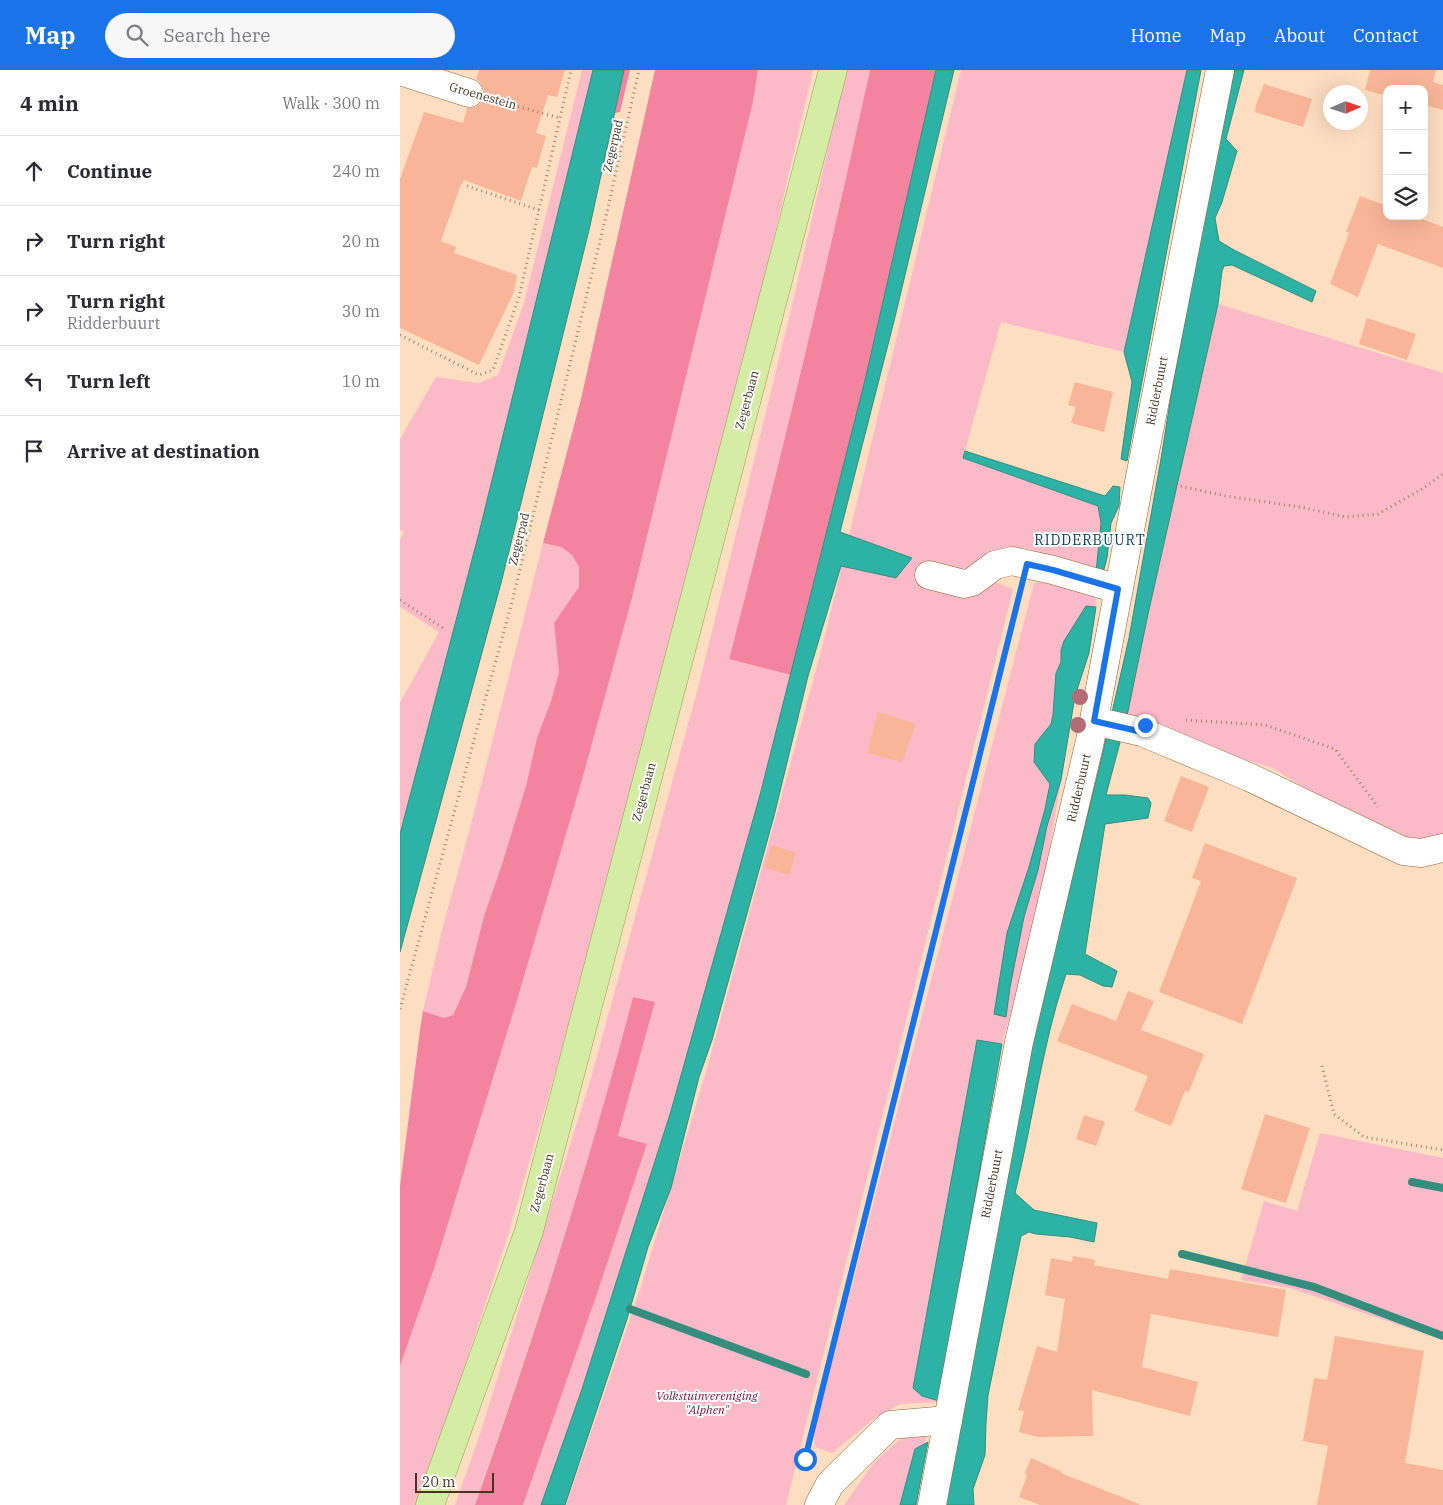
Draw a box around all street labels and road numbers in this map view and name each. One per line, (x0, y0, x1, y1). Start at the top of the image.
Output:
street label: Groenestein (448, 79, 519, 112)
street label: Zegerpad (599, 118, 626, 174)
street label: Ridderbuurt (1142, 355, 1171, 427)
street label: Zegerbaan (731, 368, 762, 431)
street label: Zegerpad (505, 511, 532, 567)
street label: Ridderbuurt (1063, 752, 1094, 824)
street label: Zegerbaan (628, 760, 659, 823)
street label: Ridderbuurt (977, 1148, 1006, 1220)
street label: Zegerbaan (526, 1151, 557, 1214)

